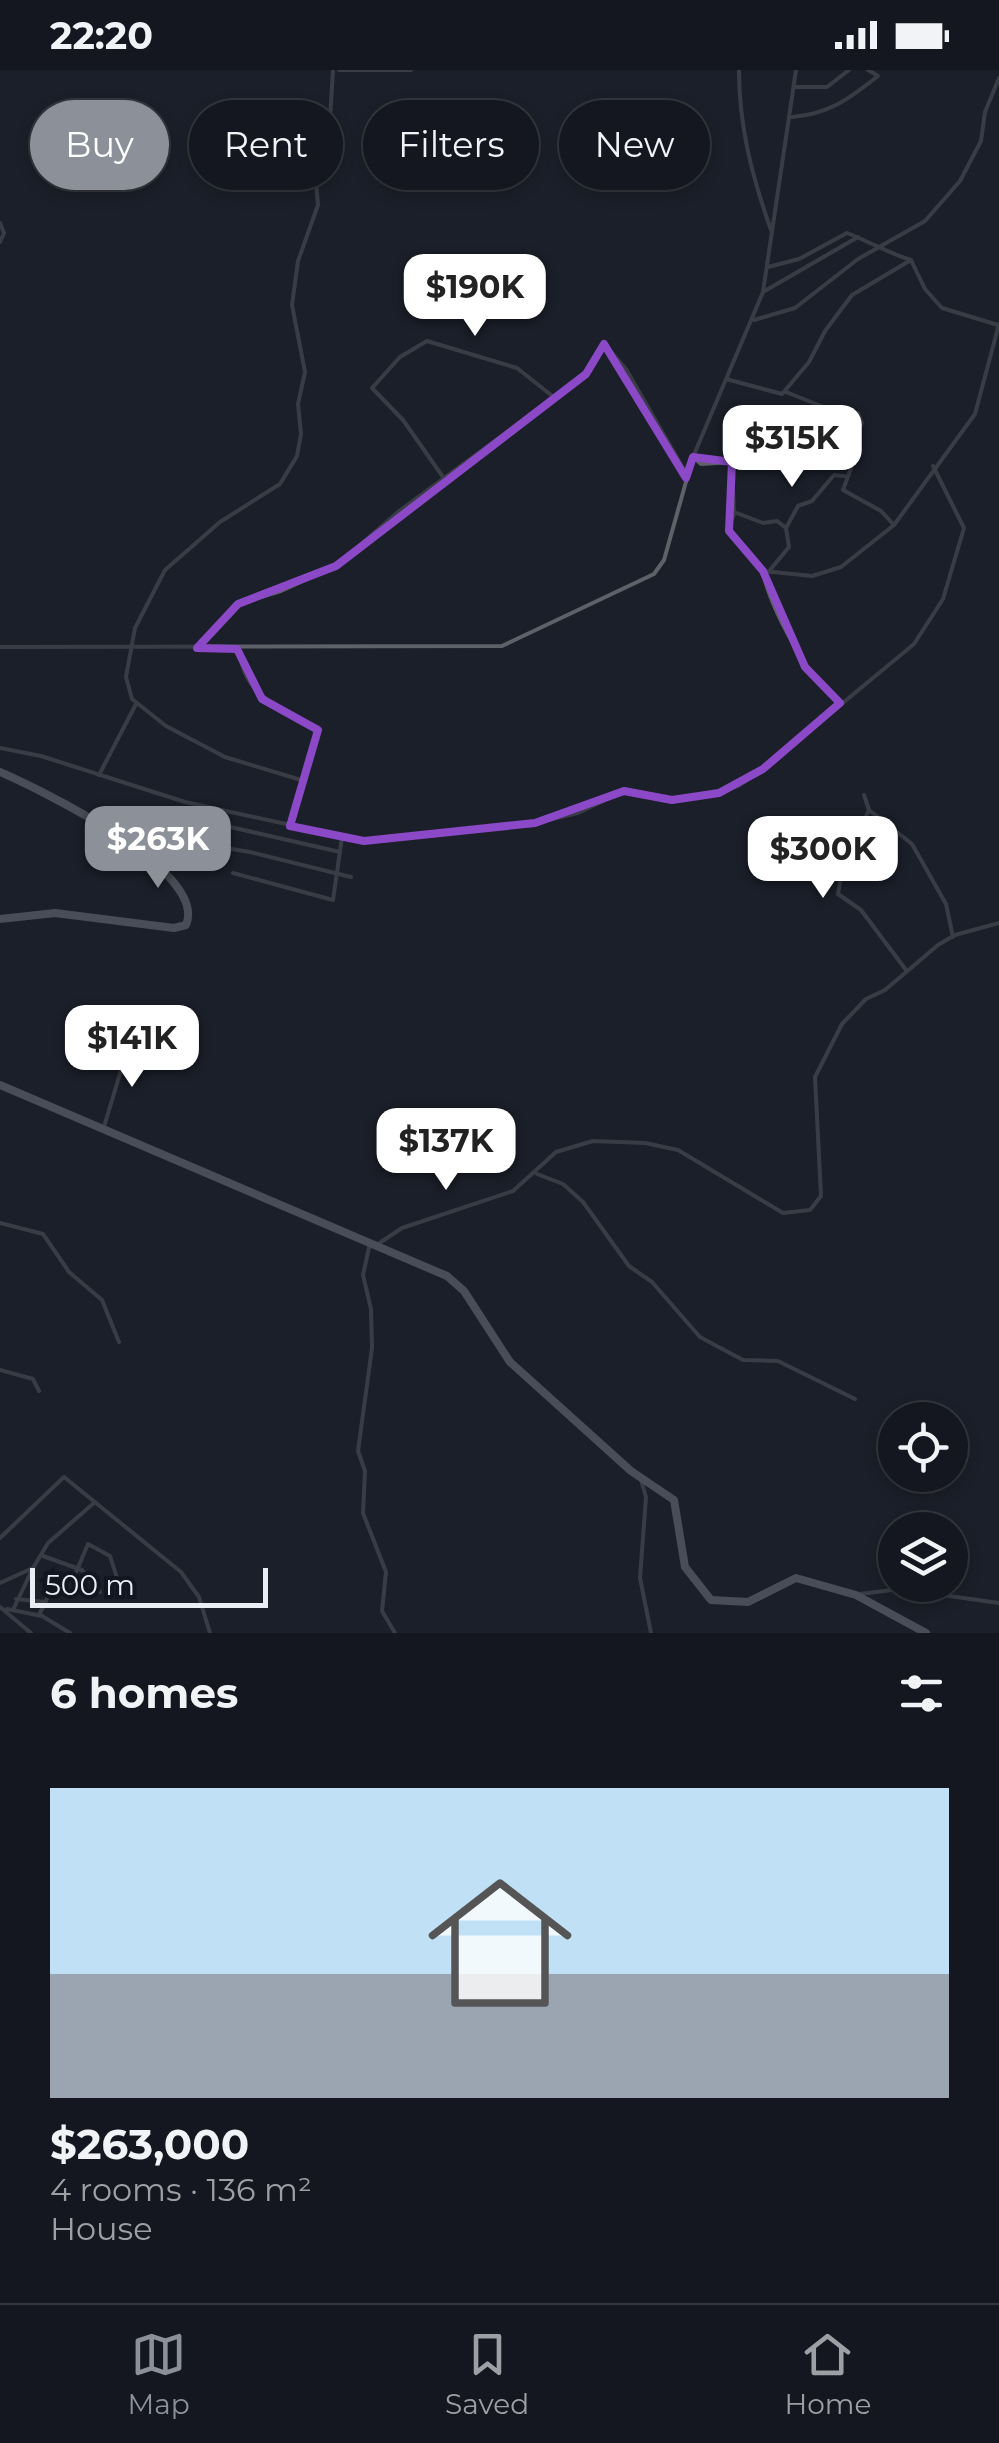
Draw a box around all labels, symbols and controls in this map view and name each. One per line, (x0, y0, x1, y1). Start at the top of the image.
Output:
text: 22:20 (50, 12, 153, 59)
chip: Buy (30, 100, 169, 190)
chip: Rent (189, 100, 343, 190)
chip: Filters (363, 100, 539, 190)
chip: New (559, 100, 710, 190)
pin: $190K (405, 254, 545, 339)
text: $190K (426, 267, 524, 306)
pin: $315K (722, 405, 862, 490)
text: $315K (745, 418, 839, 457)
pin: $263K (88, 806, 228, 891)
pin: $300K (753, 816, 893, 901)
text: $263K (107, 819, 209, 858)
text: $300K (770, 829, 876, 868)
pin: $141K (62, 1005, 202, 1090)
text: $141K (87, 1018, 177, 1057)
pin: $137K (376, 1108, 516, 1193)
text: $137K (399, 1121, 493, 1160)
map controls (878, 1402, 968, 1602)
button: locate (878, 1402, 968, 1492)
button: layers (878, 1512, 968, 1602)
scale bar (30, 1563, 268, 1608)
text: 500 m (45, 1568, 135, 1602)
icon: filters (894, 1666, 949, 1721)
text: 6 homes (50, 1667, 238, 1719)
icon: home (410, 1853, 590, 2033)
text: $263,000 (50, 2118, 249, 2170)
text: 4 rooms · 136 m² (50, 2170, 312, 2209)
text: House (50, 2209, 153, 2248)
tab: Map (128, 2327, 190, 2421)
tab: Saved (445, 2327, 529, 2421)
tab: Home (784, 2327, 871, 2421)

